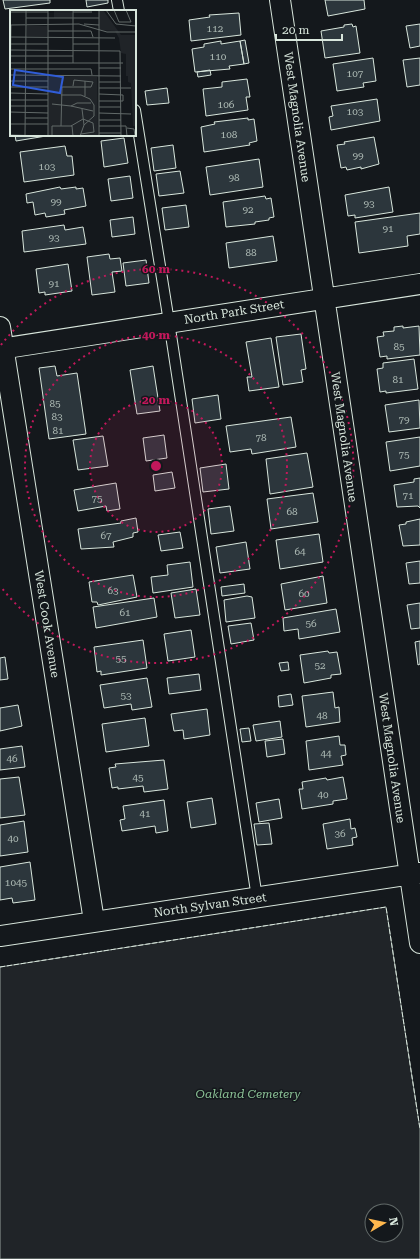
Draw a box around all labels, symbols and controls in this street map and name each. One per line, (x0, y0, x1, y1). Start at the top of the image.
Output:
inset map (10, 10, 136, 136)
scale bar (276, 16, 342, 42)
house number: 112 (207, 23, 224, 34)
text: 20 m (282, 23, 309, 37)
house number: 110 (210, 51, 227, 62)
street label: West Magnolia Avenue (281, 51, 313, 183)
house number: 107 (347, 68, 364, 79)
house number: 106 (218, 99, 235, 110)
house number: 103 (347, 106, 364, 117)
house number: 108 (221, 129, 238, 140)
house number: 99 (352, 150, 364, 161)
house number: 103 (39, 161, 56, 172)
house number: 98 (228, 172, 240, 183)
house number: 99 (50, 196, 62, 207)
house number: 93 (363, 198, 375, 209)
house number: 92 (242, 204, 254, 215)
house number: 91 (382, 223, 394, 234)
house number: 93 (48, 232, 60, 243)
house number: 88 (245, 247, 257, 258)
text: 60 m (142, 262, 170, 276)
house number: 91 (48, 278, 60, 289)
street label: North Park Street (183, 297, 286, 327)
text: 40 m (142, 328, 170, 342)
house number: 85 (393, 341, 405, 352)
street label: West Magnolia Avenue (328, 371, 360, 503)
house number: 81 (392, 374, 404, 385)
text: 20 m (142, 393, 170, 407)
house number: 85 (49, 398, 61, 409)
house number: 83 (51, 411, 63, 422)
house number: 79 (398, 414, 410, 425)
house number: 81 (52, 425, 64, 436)
house number: 78 (255, 432, 267, 443)
house number: 75 (398, 449, 410, 460)
centre of rings (149, 459, 163, 473)
house number: 71 (402, 490, 414, 501)
house number: 75 (91, 493, 103, 504)
house number: 68 (286, 506, 298, 517)
house number: 67 (100, 530, 112, 541)
house number: 64 (294, 546, 306, 557)
street label: West Cook Avenue (32, 569, 62, 679)
house number: 63 (107, 585, 119, 596)
house number: 60 (298, 588, 310, 599)
house number: 61 (119, 607, 131, 618)
house number: 56 (305, 618, 317, 629)
house number: 55 (115, 653, 127, 664)
house number: 52 (314, 660, 326, 671)
house number: 53 (120, 690, 132, 701)
street label: West Magnolia Avenue (376, 692, 408, 824)
house number: 48 (316, 710, 328, 721)
house number: 44 (320, 748, 332, 759)
house number: 46 (6, 753, 18, 764)
house number: 45 (132, 772, 144, 783)
house number: 40 (317, 789, 329, 800)
house number: 41 (139, 808, 151, 819)
house number: 36 (334, 828, 346, 839)
house number: 40 (7, 833, 19, 844)
house number: 1045 (5, 877, 28, 888)
street label: North Sylvan Street (153, 890, 268, 920)
park label: Oakland Cemetery (196, 1087, 301, 1101)
north arrow (364, 1203, 404, 1243)
text: N (386, 1216, 401, 1227)

